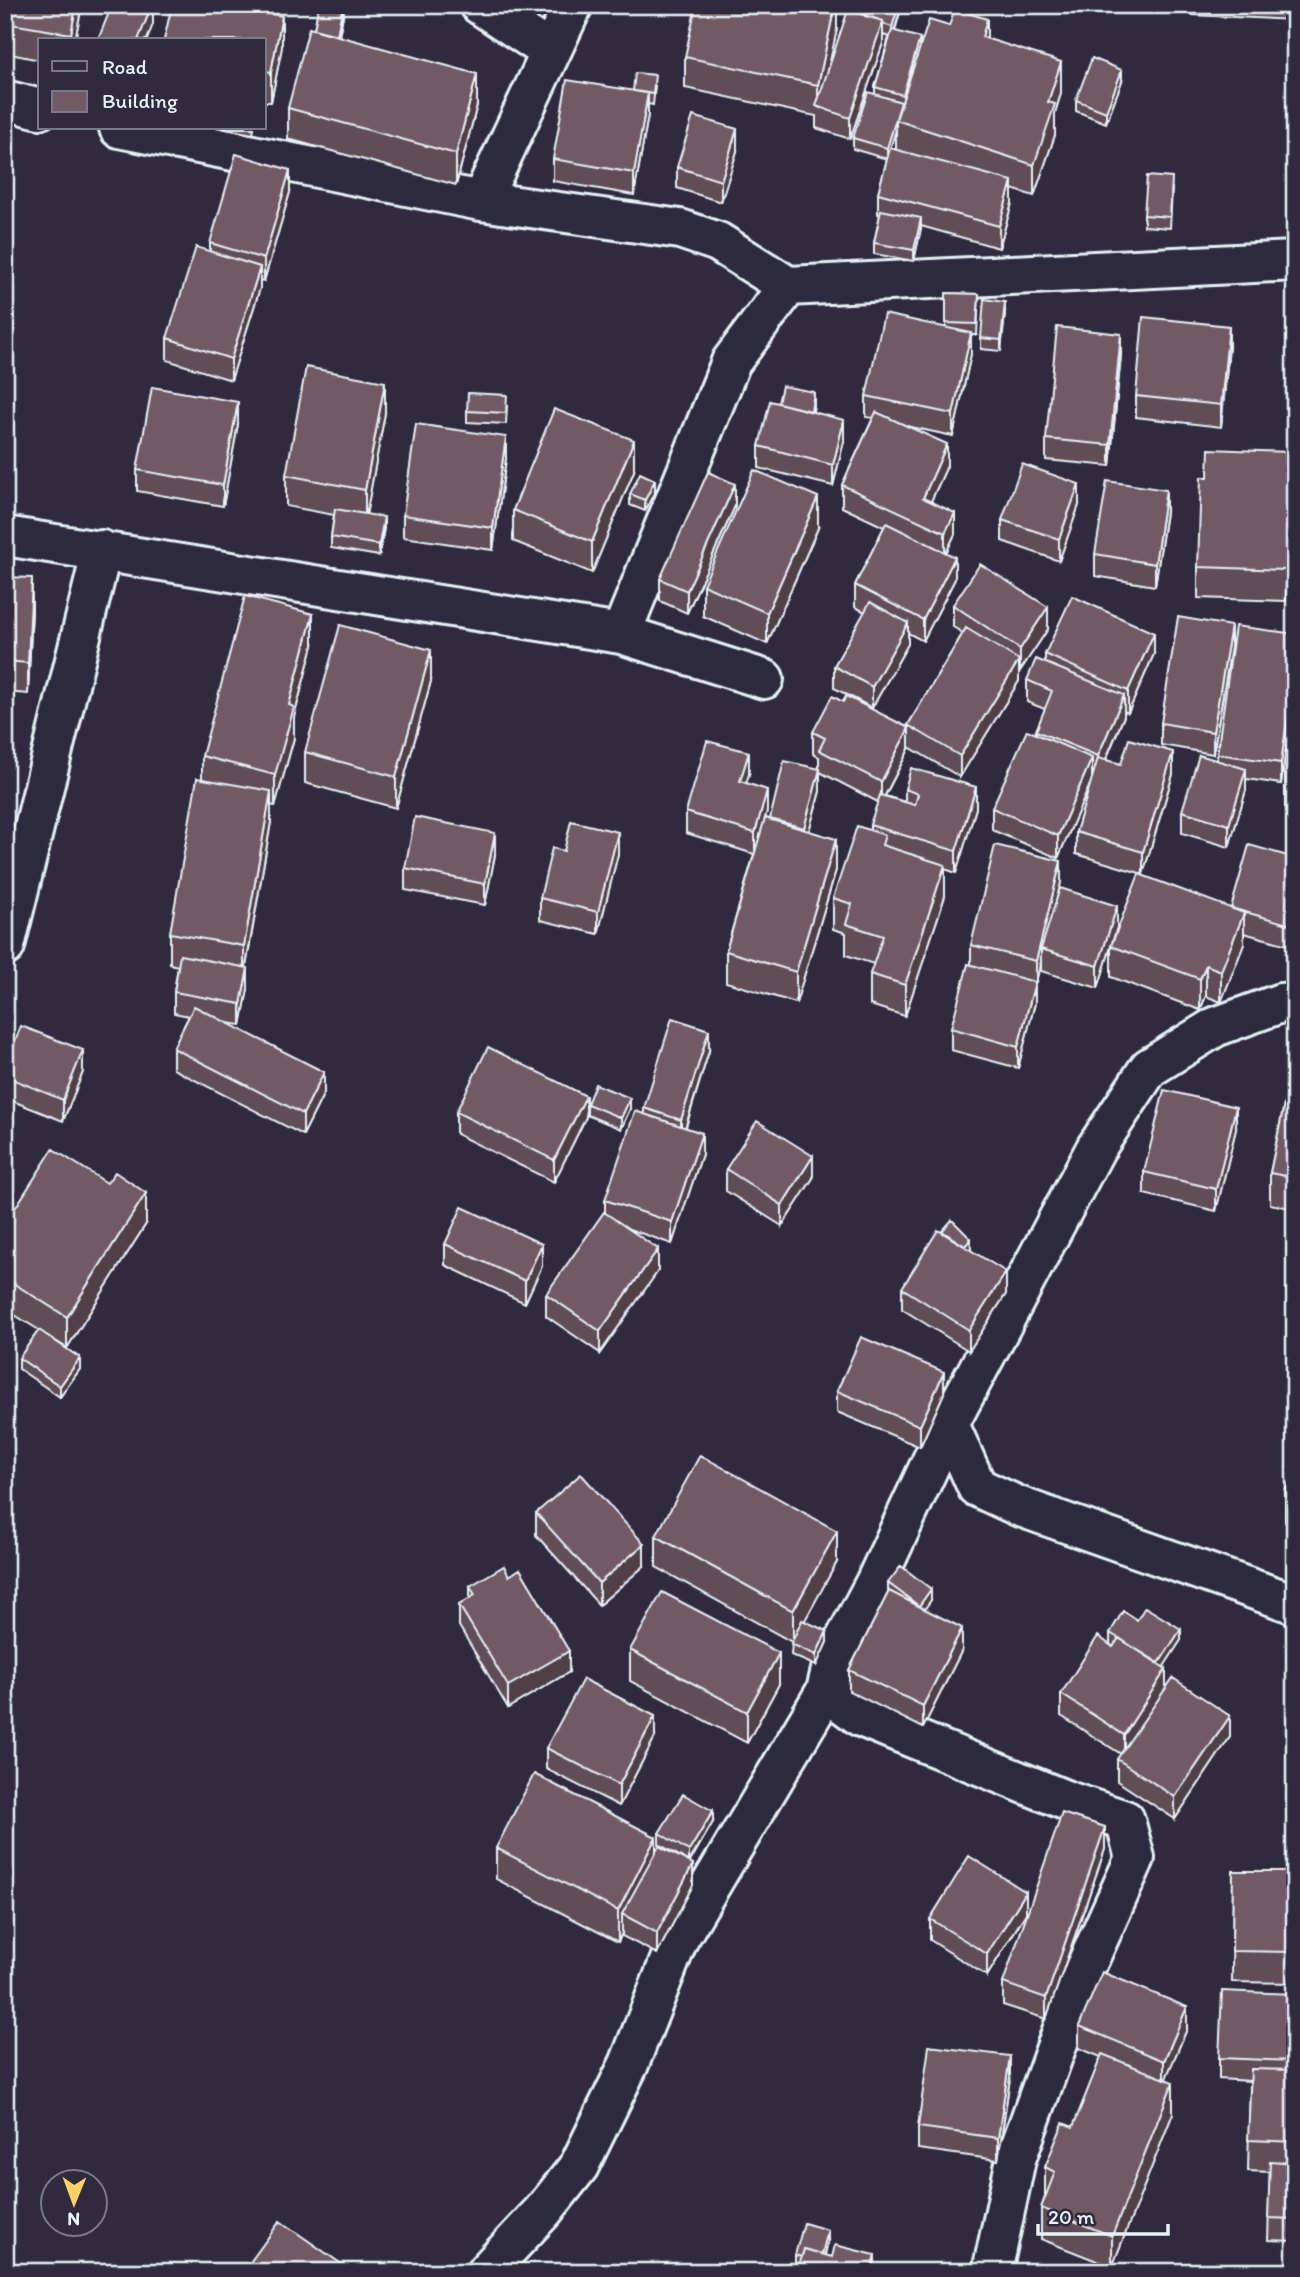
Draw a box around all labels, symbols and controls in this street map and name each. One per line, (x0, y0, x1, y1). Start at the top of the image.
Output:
legend (38, 38, 266, 130)
text: Road (102, 54, 148, 79)
text: Building (102, 88, 178, 113)
north arrow (38, 2168, 108, 2238)
scale bar (1038, 2193, 1167, 2237)
text: 20 m (1048, 2204, 1095, 2229)
text: N (67, 2208, 80, 2231)

